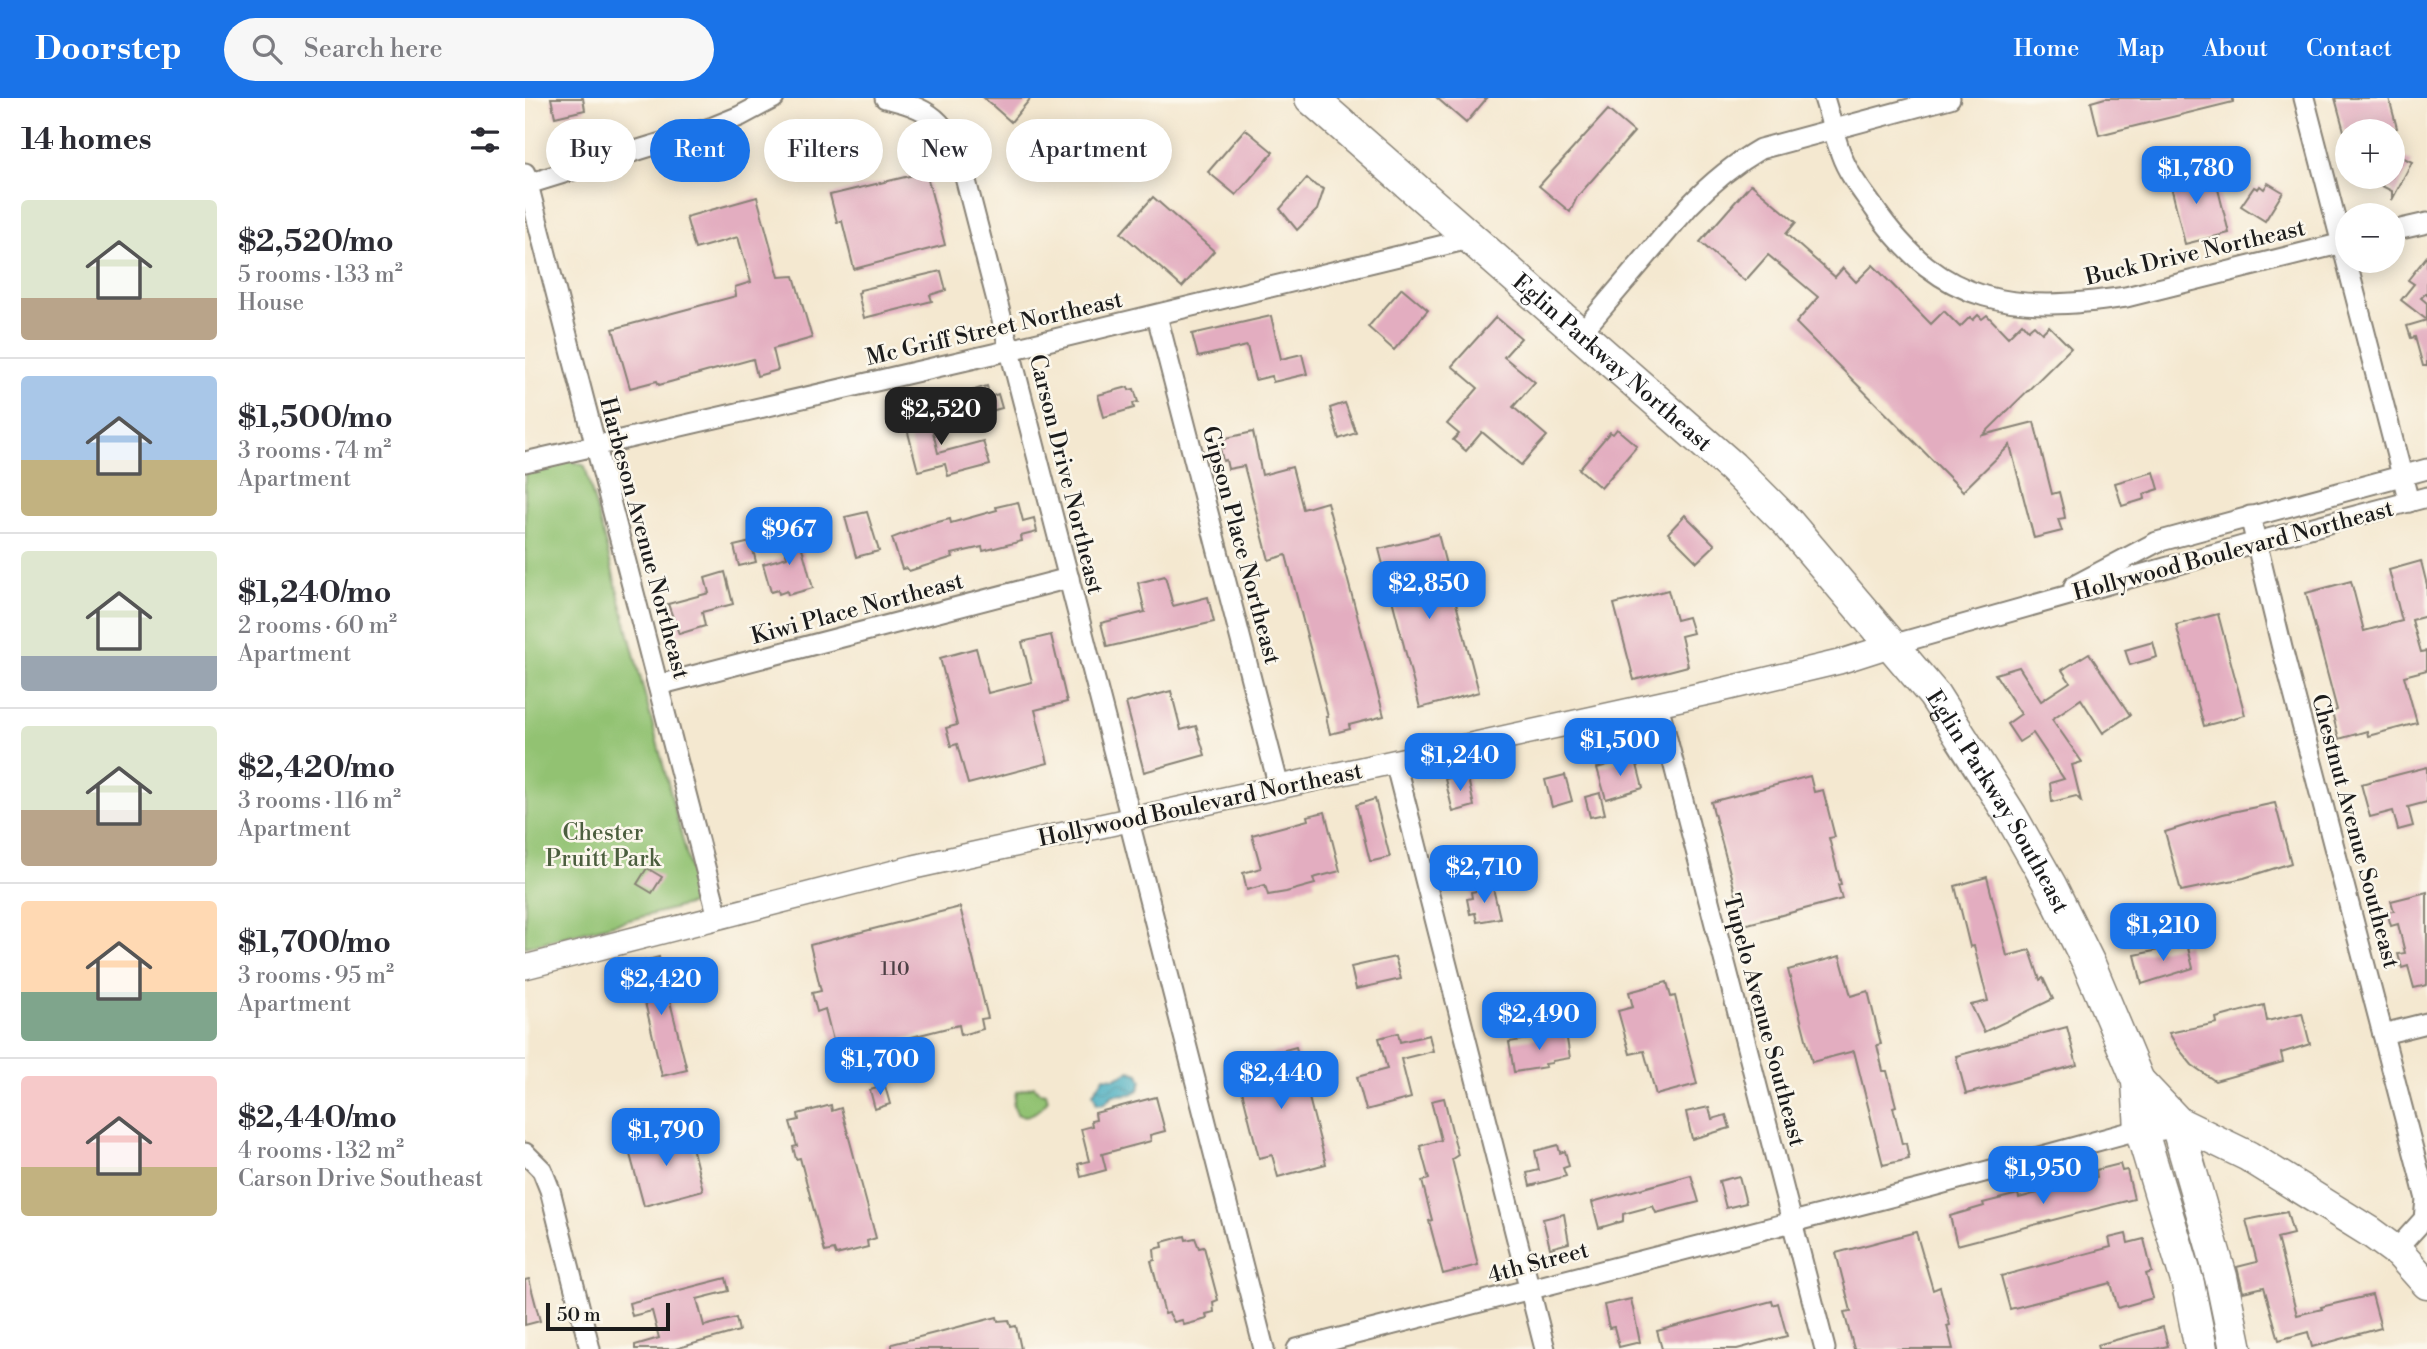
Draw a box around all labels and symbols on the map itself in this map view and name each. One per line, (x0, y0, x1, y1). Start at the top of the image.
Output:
pin: $1,780 (2139, 146, 2253, 206)
street label: Buck Drive Northeast (2081, 214, 2308, 292)
street label: Eglin Parkway Northeast (1506, 268, 1717, 458)
street label: Mc Griff Street Northeast (863, 286, 1125, 372)
street label: Carson Drive Northeast (1023, 351, 1109, 597)
pin: $2,520 (884, 388, 998, 447)
street label: Harbeson Avenue Northeast (593, 394, 695, 682)
street label: Gipson Place Northeast (1196, 423, 1286, 667)
street label: Hollywood Boulevard Northeast (2070, 495, 2397, 607)
pin: $967 (748, 508, 830, 567)
pin: $2,850 (1372, 561, 1486, 621)
street label: Kiwi Place Northeast (748, 567, 967, 651)
street label: Eglin Parkway Southeast (1920, 685, 2075, 918)
street label: Chestnut Avenue Southeast (2305, 691, 2405, 971)
pin: $1,500 (1563, 718, 1677, 778)
pin: $1,240 (1403, 734, 1517, 793)
street label: Hollywood Boulevard Northeast (1036, 757, 1365, 853)
park label: Chester Pruitt Park (545, 819, 662, 873)
pin: $2,710 (1427, 846, 1541, 905)
street label: Tupelo Avenue Southeast (1717, 891, 1811, 1150)
pin: $1,210 (2106, 904, 2220, 963)
house number: 110 (881, 957, 909, 981)
pin: $2,420 (604, 958, 718, 1017)
pin: $2,490 (1482, 992, 1596, 1052)
pin: $1,700 (823, 1038, 937, 1097)
pin: $2,440 (1224, 1052, 1338, 1111)
pin: $1,790 (609, 1108, 723, 1168)
pin: $1,950 (1986, 1146, 2100, 1206)
street label: 4th Street (1485, 1236, 1592, 1290)
scale bar (546, 1300, 670, 1332)

